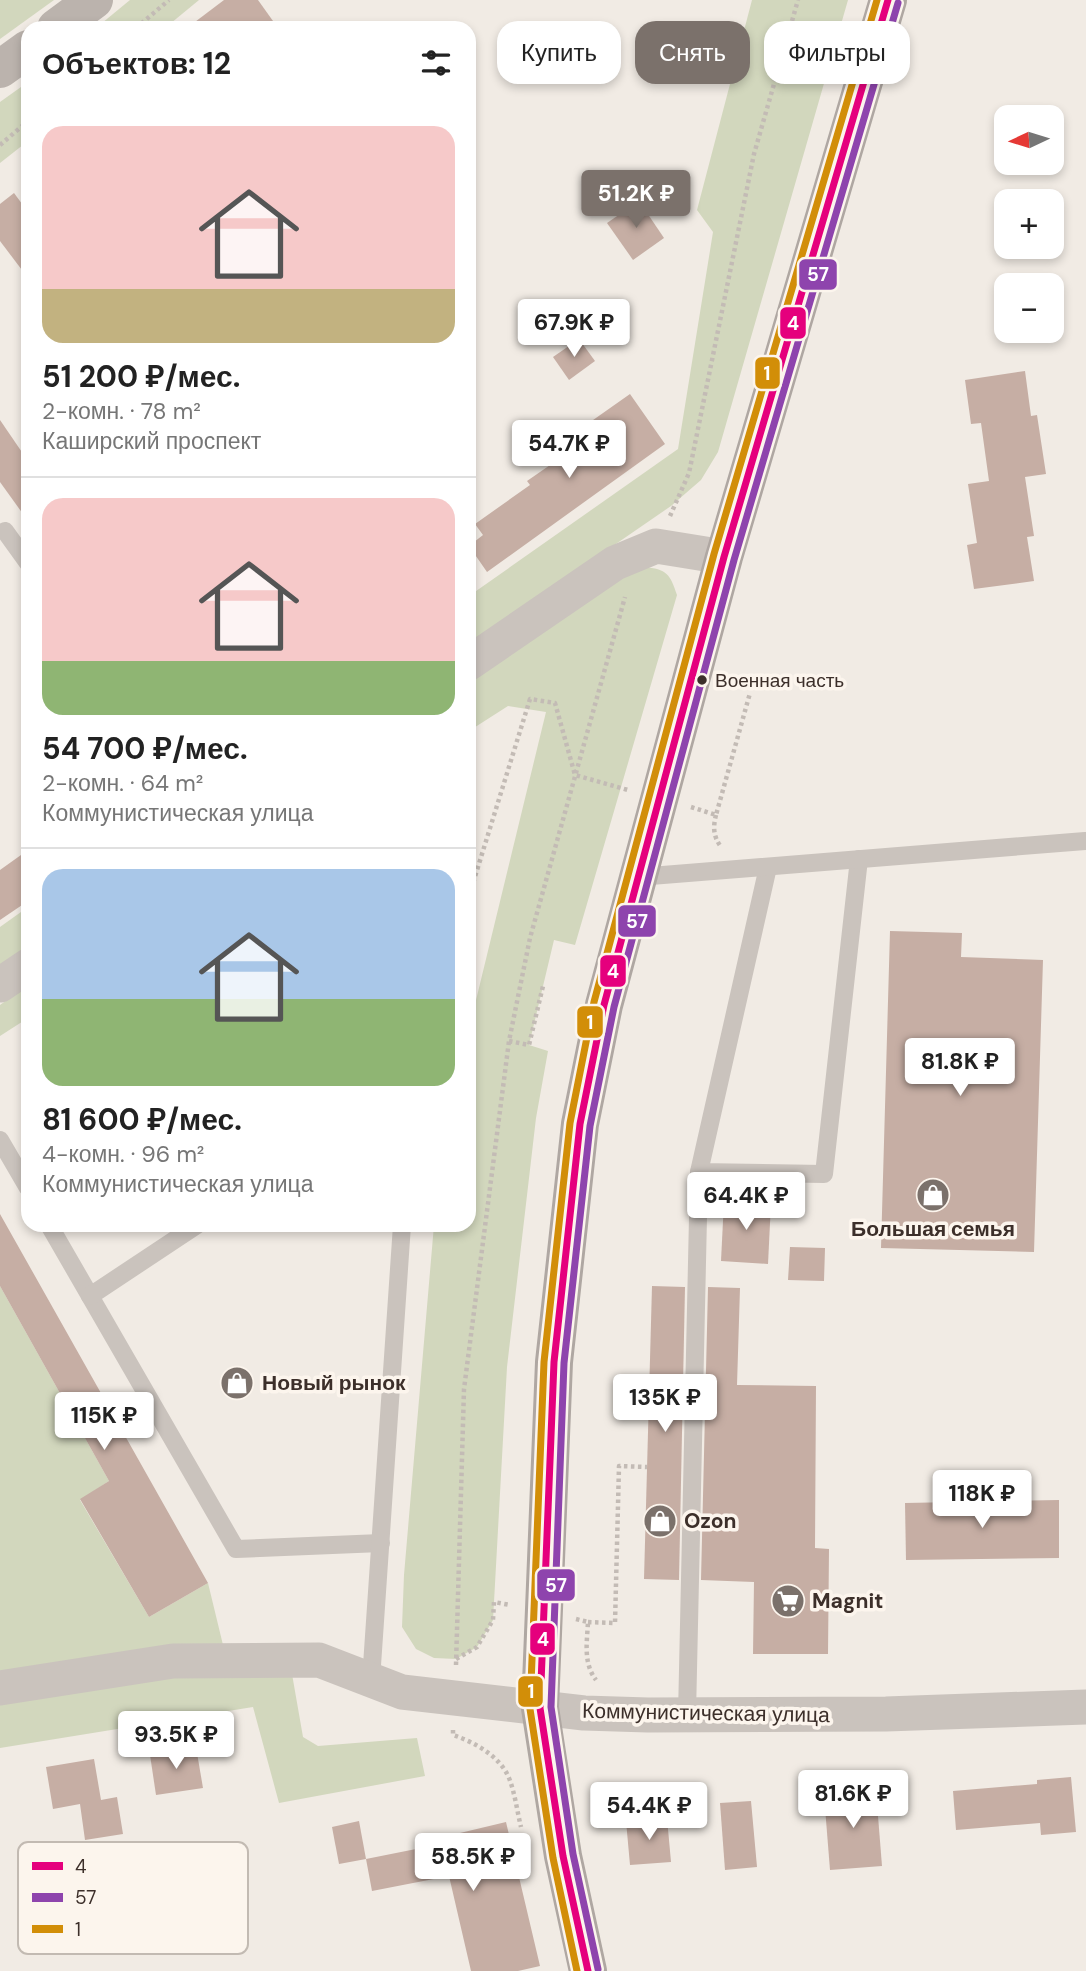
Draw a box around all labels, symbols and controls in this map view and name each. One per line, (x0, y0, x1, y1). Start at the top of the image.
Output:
chip: Купить (497, 21, 621, 84)
chip: Снять (635, 21, 750, 84)
chip: Фильтры (764, 21, 910, 84)
text: Объектов: 12 (42, 44, 231, 83)
icon: filters (417, 44, 455, 82)
north arrow (994, 105, 1064, 175)
map controls (994, 105, 1064, 343)
pin: 51.2K ₽ (571, 170, 701, 230)
icon: home (186, 171, 312, 297)
text: 51.2K ₽ (597, 178, 675, 208)
button: + (994, 189, 1064, 259)
line badge: 57 (798, 258, 838, 291)
text: 57 (807, 262, 829, 287)
button: − (994, 273, 1064, 343)
pin: 67.9K ₽ (509, 300, 639, 359)
line badge: 4 (779, 306, 807, 340)
text: 67.9K ₽ (534, 307, 614, 337)
text: 4 (787, 311, 799, 336)
line badge: 1 (754, 356, 781, 390)
text: 51 200 ₽/мес. (42, 357, 240, 396)
text: 1 (764, 361, 770, 386)
text: 2-комн. · 78 m² (42, 396, 201, 426)
pin: 54.7K ₽ (504, 420, 634, 480)
text: Каширский проспект (42, 426, 261, 456)
text: 54.7K ₽ (528, 428, 610, 458)
icon: home (186, 543, 312, 669)
place label: Военная часть (715, 668, 844, 693)
marker: Военная часть (695, 673, 709, 687)
text: 54 700 ₽/мес. (42, 729, 248, 768)
text: 2-комн. · 64 m² (42, 768, 203, 798)
text: Коммунистическая улица (42, 798, 313, 828)
line badge: 57 (617, 904, 657, 938)
text: 57 (626, 909, 648, 934)
icon: home (186, 914, 312, 1040)
line badge: 4 (599, 954, 627, 988)
text: 4 (607, 959, 619, 984)
line badge: 1 (576, 1005, 604, 1039)
text: 1 (587, 1010, 593, 1035)
pin: 81.8K ₽ (895, 1038, 1025, 1098)
text: 81.8K ₽ (921, 1046, 999, 1076)
text: 81 600 ₽/мес. (42, 1100, 242, 1139)
text: 4-комн. · 96 m² (42, 1139, 204, 1169)
text: Коммунистическая улица (42, 1169, 313, 1199)
pin: 64.4K ₽ (681, 1172, 811, 1232)
shop icon: Большая семья (914, 1176, 952, 1214)
text: 64.4K ₽ (703, 1180, 789, 1210)
place label: Большая семья (851, 1215, 1015, 1243)
shop icon: Новый рынок (218, 1364, 256, 1402)
place label: Новый рынок (262, 1369, 406, 1397)
pin: 135K ₽ (608, 1374, 722, 1434)
text: 135K ₽ (629, 1382, 701, 1412)
pin: 115K ₽ (47, 1392, 161, 1452)
text: 115K ₽ (71, 1400, 137, 1430)
pin: 118K ₽ (925, 1470, 1039, 1530)
text: 118K ₽ (949, 1478, 1015, 1508)
shop icon: Ozon (641, 1502, 679, 1540)
place label: Ozon (684, 1507, 737, 1535)
line badge: 57 (536, 1568, 576, 1602)
text: 57 (545, 1573, 567, 1598)
supermarket icon: Magnit (769, 1582, 807, 1620)
place label: Magnit (812, 1587, 883, 1615)
line badge: 4 (529, 1622, 556, 1656)
text: 4 (537, 1627, 549, 1652)
line badge: 1 (517, 1675, 544, 1708)
text: 1 (528, 1679, 534, 1704)
street label: Коммунистическая улица (582, 1697, 830, 1729)
pin: 93.5K ₽ (111, 1712, 241, 1771)
text: 93.5K ₽ (134, 1719, 218, 1749)
pin: 81.6K ₽ (788, 1770, 918, 1830)
text: 81.6K ₽ (814, 1778, 892, 1808)
pin: 54.4K ₽ (584, 1783, 714, 1842)
text: 54.4K ₽ (606, 1790, 692, 1820)
pin: 58.5K ₽ (408, 1834, 538, 1893)
text: 58.5K ₽ (431, 1841, 515, 1871)
legend (18, 1842, 248, 1954)
text: 4 (75, 1854, 87, 1879)
text: 57 (75, 1885, 96, 1910)
text: 1 (75, 1917, 81, 1942)

